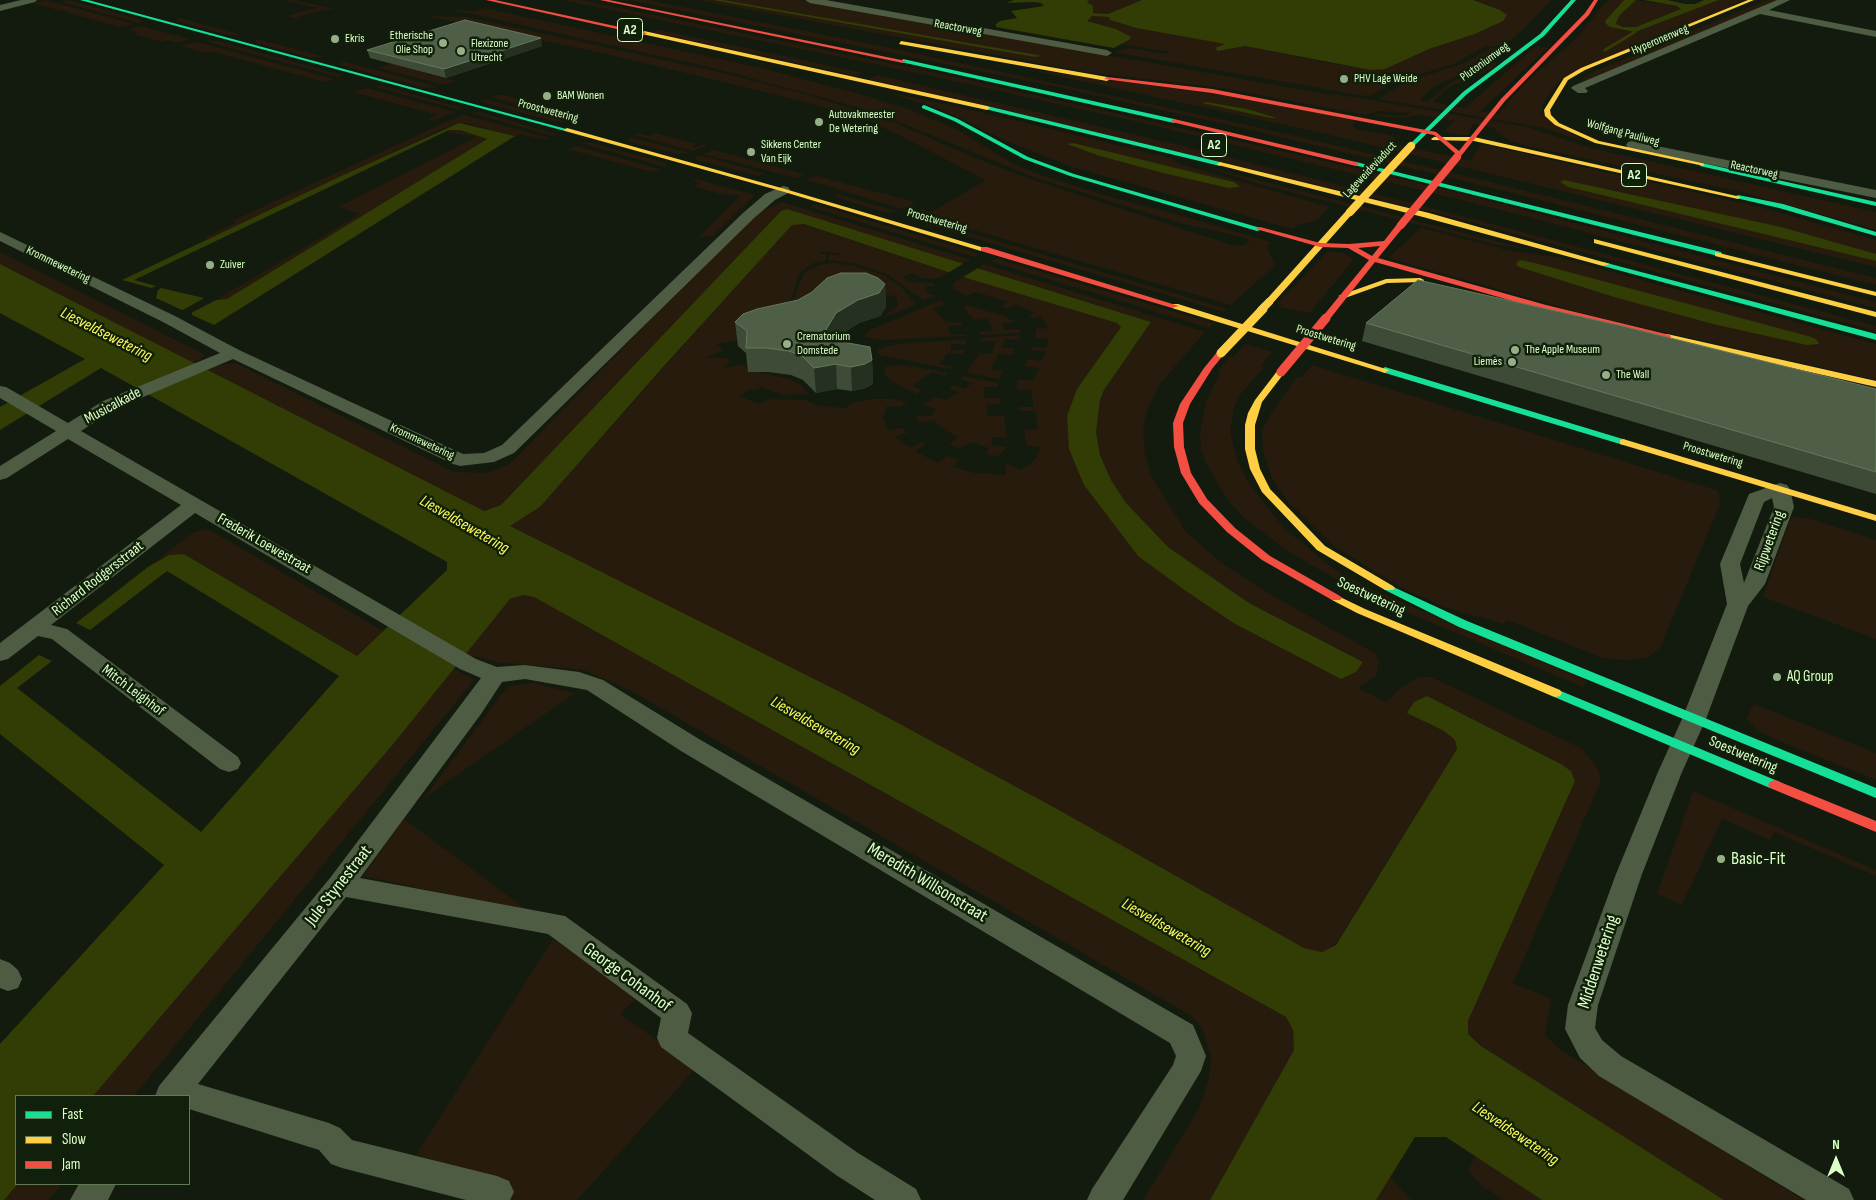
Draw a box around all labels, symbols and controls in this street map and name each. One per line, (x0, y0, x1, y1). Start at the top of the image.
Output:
street label: Reactorweg (933, 17, 983, 39)
road number: A2 (618, 18, 642, 42)
street label: Hyperonenweg (1630, 22, 1690, 58)
place label: Etherische Olie Shop (390, 29, 433, 57)
place label: Ekris (345, 32, 365, 46)
marker: Ekris (329, 33, 341, 45)
marker: Etherische Olie Shop (437, 37, 449, 49)
place label: Flexizone Utrecht (471, 37, 508, 65)
street label: Plutoniumweg (1458, 39, 1512, 85)
marker: Flexizone Utrecht (455, 45, 467, 57)
place label: PHV Lage Weide (1354, 72, 1417, 86)
marker: PHV Lage Weide (1338, 73, 1350, 85)
place label: BAM Wonen (557, 89, 604, 103)
marker: BAM Wonen (541, 90, 553, 102)
street label: Proostwetering (516, 96, 580, 126)
place label: Autovakmeester De Wetering (829, 108, 895, 136)
marker: Autovakmeester De Wetering (813, 116, 825, 128)
street label: Wolfgang Pauliweg (1585, 116, 1661, 150)
road number: A2 (1202, 134, 1226, 156)
place label: Sikkens Center Van Eijk (761, 138, 821, 166)
street label: Lageweideviaduct (1340, 139, 1400, 201)
marker: Sikkens Center Van Eijk (745, 146, 757, 158)
street label: Reactorweg (1729, 158, 1779, 182)
road number: A2 (1622, 164, 1646, 186)
street label: Proostwetering (905, 206, 969, 236)
street label: Krommewetering (24, 243, 92, 287)
place label: Zuiver (220, 258, 245, 272)
marker: Zuiver (204, 259, 216, 271)
water label: Liesveldsewetering (57, 304, 155, 366)
street label: Proostwetering (1294, 322, 1358, 354)
place label: Crematorium Domstede (797, 330, 850, 358)
marker: Crematorium Domstede (781, 338, 793, 350)
place label: The Apple Museum (1525, 343, 1600, 357)
marker: The Apple Museum (1509, 344, 1521, 356)
place label: Liemès (1474, 355, 1502, 369)
marker: Liemès (1506, 356, 1518, 368)
place label: The Wall (1616, 368, 1649, 382)
marker: The Wall (1600, 369, 1612, 381)
street label: Musicalkade (82, 384, 144, 428)
street label: Krommewetering (388, 421, 456, 463)
street label: Proostwetering (1681, 439, 1745, 471)
water label: Liesveldsewetering (416, 492, 512, 558)
street label: Rijpwetering (1751, 508, 1789, 574)
street label: Frederik Loewestraat (214, 510, 314, 578)
street label: Richard Rodgersstraat (49, 538, 147, 620)
street label: Soestwetering (1334, 573, 1408, 621)
street label: Mitch Leighhof (98, 661, 168, 721)
place label: AQ Group (1787, 668, 1833, 686)
marker: AQ Group (1771, 671, 1783, 683)
water label: Liesveldsewetering (767, 693, 863, 759)
street label: Soestwetering (1706, 732, 1780, 778)
street label: Meredith Willsonstraat (863, 839, 991, 927)
street label: Jule Stynestraat (301, 842, 377, 930)
place label: Basic-Fit (1731, 848, 1786, 870)
marker: Basic-Fit (1715, 853, 1727, 865)
water label: Liesveldsewetering (1118, 895, 1214, 961)
street label: Middenwetering (1574, 912, 1624, 1012)
street label: George Cohanhof (578, 939, 676, 1017)
legend (15, 1095, 190, 1185)
water label: Liesveldsewetering (1468, 1098, 1562, 1170)
text: Fast (62, 1105, 83, 1124)
text: Slow (62, 1130, 86, 1149)
north arrow (1811, 1135, 1861, 1185)
text: N (1832, 1136, 1840, 1153)
text: Jam (62, 1155, 80, 1174)

